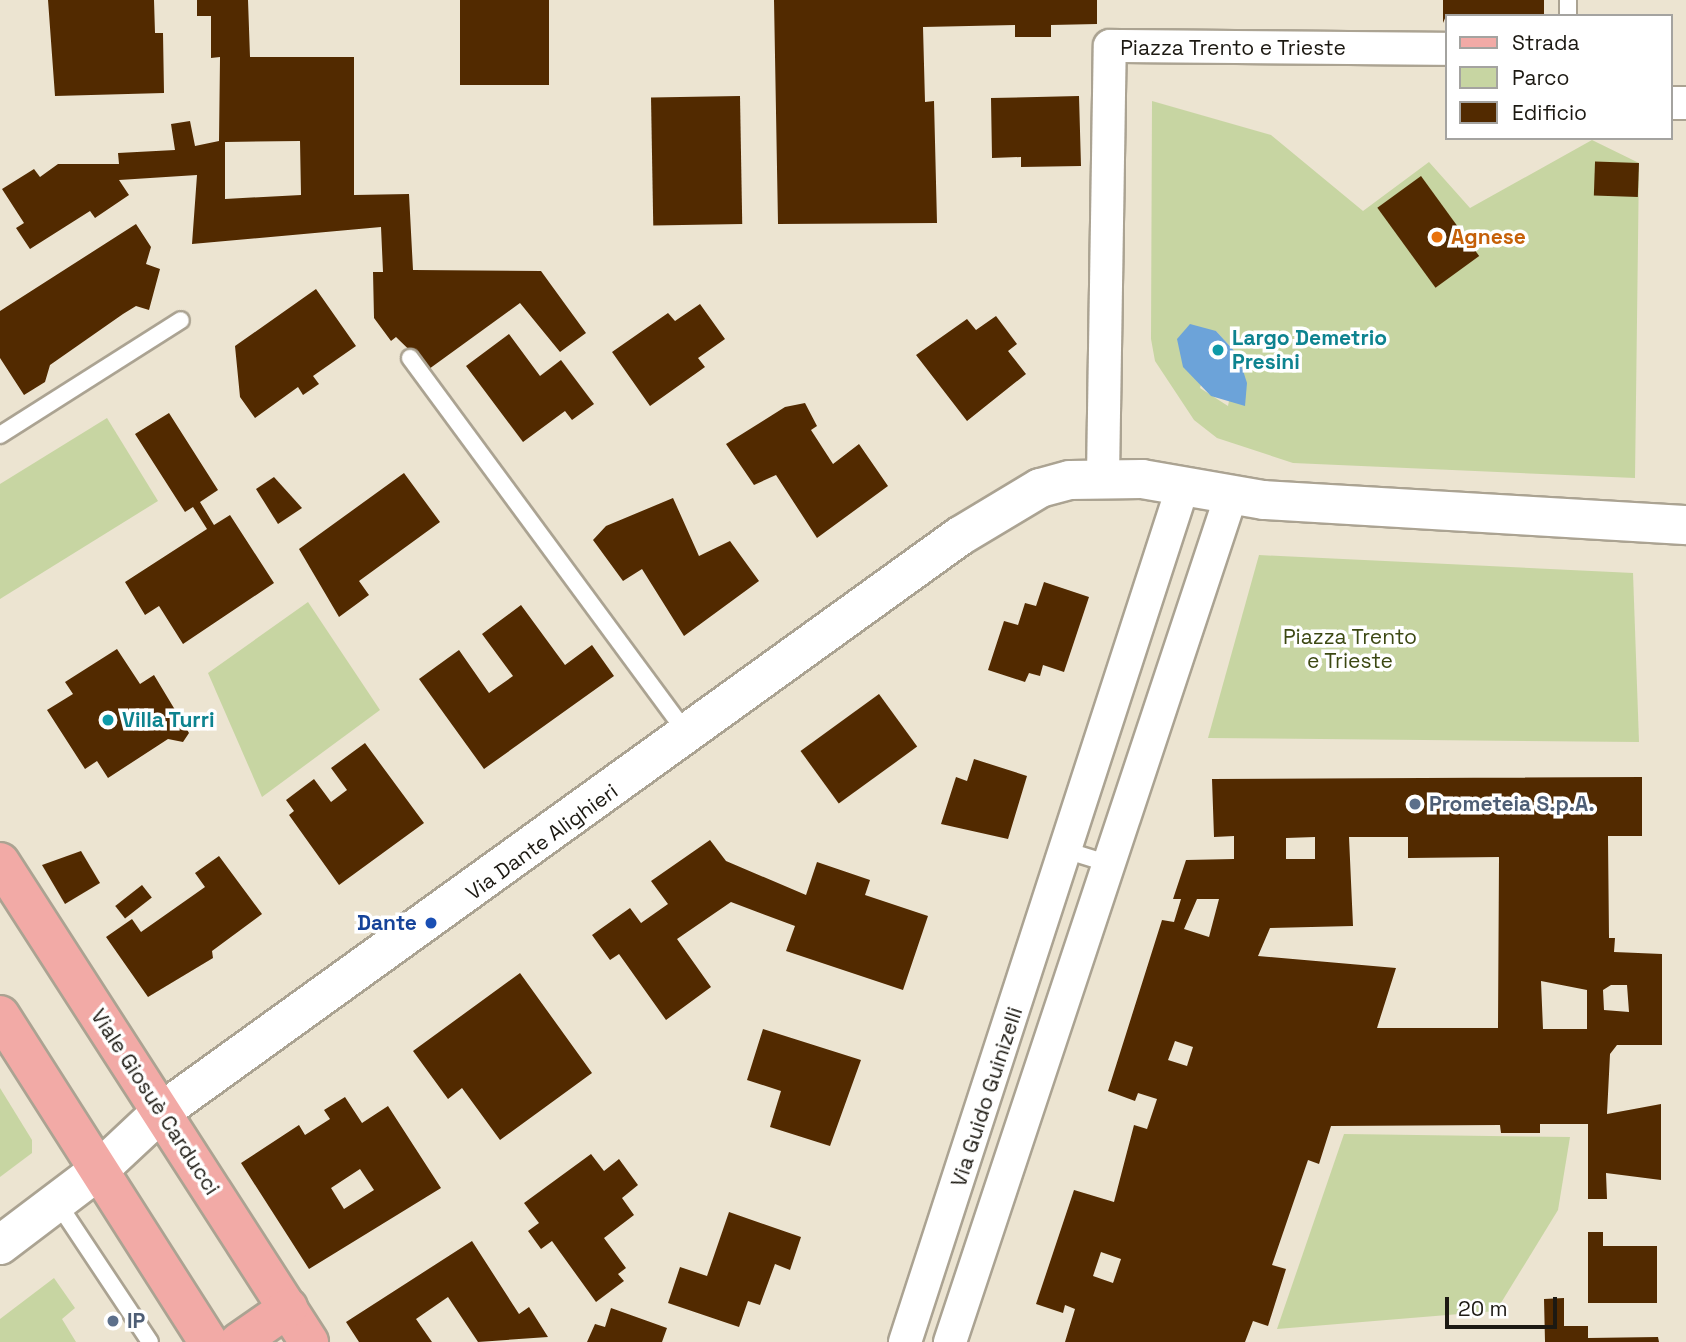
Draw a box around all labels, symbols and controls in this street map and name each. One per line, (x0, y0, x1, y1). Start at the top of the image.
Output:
legend (1444, 14, 1672, 140)
text: Strada (1512, 29, 1579, 56)
street label: Piazza Trento e Trieste (1120, 35, 1346, 61)
text: Parco (1512, 64, 1570, 91)
text: Edificio (1512, 99, 1587, 126)
place label: Agnese (1451, 224, 1526, 250)
marker: Agnese (1429, 229, 1445, 245)
place label: Largo Demetrio Presini (1232, 325, 1387, 375)
marker: Largo Demetrio Presini (1210, 342, 1226, 358)
park label: Piazza Trento e Trieste (1283, 624, 1417, 674)
place label: Villa Turri (122, 707, 215, 733)
marker: Villa Turri (100, 712, 116, 728)
street label: Via Dante Alighieri (461, 778, 623, 906)
place label: Prometeia S.p.A. (1429, 791, 1595, 817)
marker: Prometeia S.p.A. (1407, 796, 1423, 812)
place label: Dante (357, 910, 417, 936)
marker: Dante (423, 915, 439, 931)
street label: Viale Giosuè Carducci (85, 1004, 225, 1200)
street label: Via Guido Guinizelli (946, 1004, 1028, 1190)
scale bar (1448, 1282, 1560, 1326)
text: 20 m (1458, 1295, 1508, 1322)
place label: IP (127, 1308, 145, 1334)
marker: IP (105, 1313, 121, 1329)

